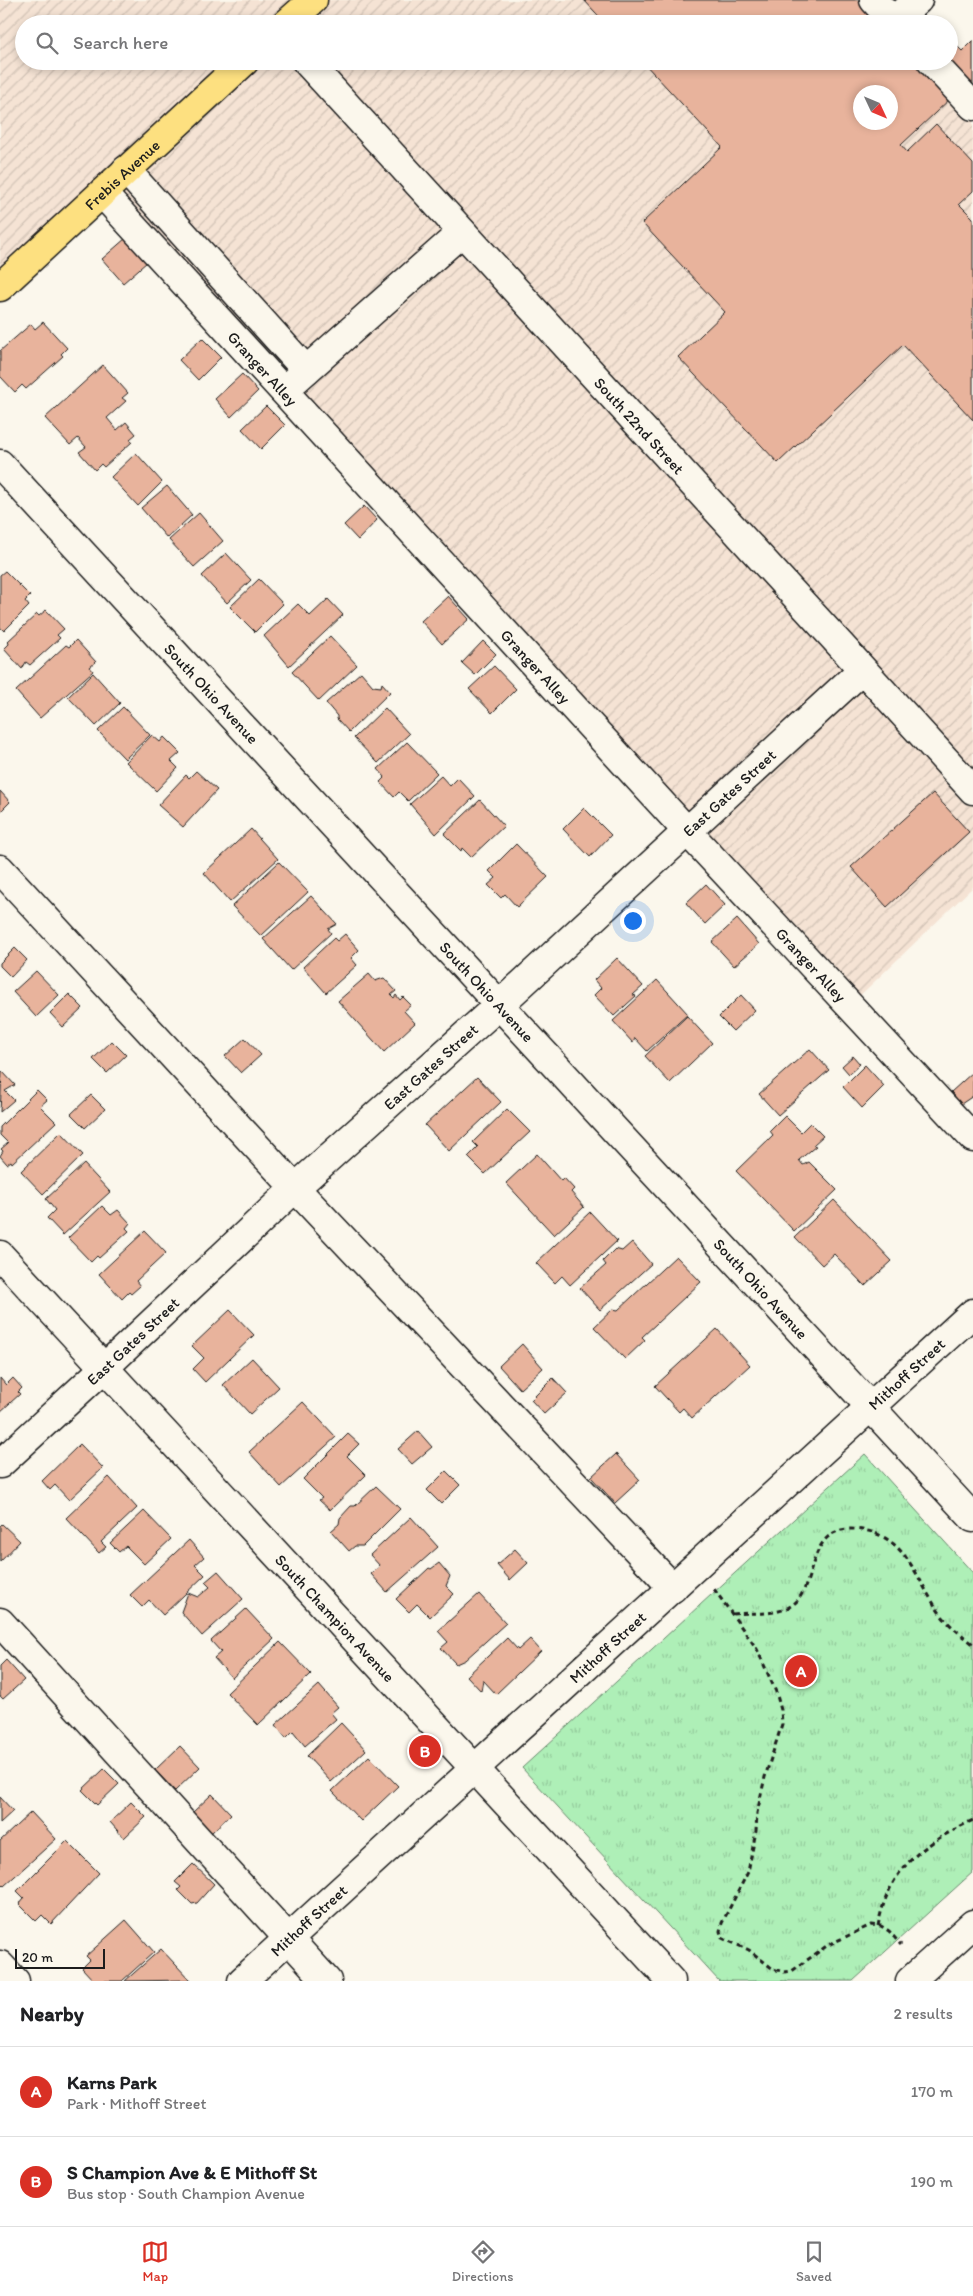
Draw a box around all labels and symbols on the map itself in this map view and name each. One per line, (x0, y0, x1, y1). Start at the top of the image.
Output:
north arrow (853, 85, 898, 130)
street label: Frebis Avenue (80, 135, 164, 214)
street label: Granger Alley (224, 327, 302, 410)
street label: South 22nd Street (590, 373, 689, 478)
street label: Granger Alley (497, 625, 575, 708)
street label: South Ohio Avenue (161, 639, 263, 748)
street label: East Gates Street (678, 745, 780, 840)
your location (620, 908, 646, 934)
street label: Granger Alley (772, 923, 851, 1006)
street label: South Ohio Avenue (436, 937, 538, 1046)
street label: East Gates Street (380, 1019, 481, 1114)
street label: South Ohio Avenue (710, 1234, 812, 1343)
street label: East Gates Street (82, 1293, 183, 1389)
street label: Mithoff Street (864, 1334, 949, 1414)
street label: South Champion Avenue (272, 1550, 399, 1686)
street label: Mithoff Street (565, 1607, 650, 1687)
pin: A (785, 1652, 817, 1690)
pin: B (409, 1732, 441, 1770)
street label: Mithoff Street (266, 1881, 351, 1960)
scale bar (15, 1946, 105, 1969)

